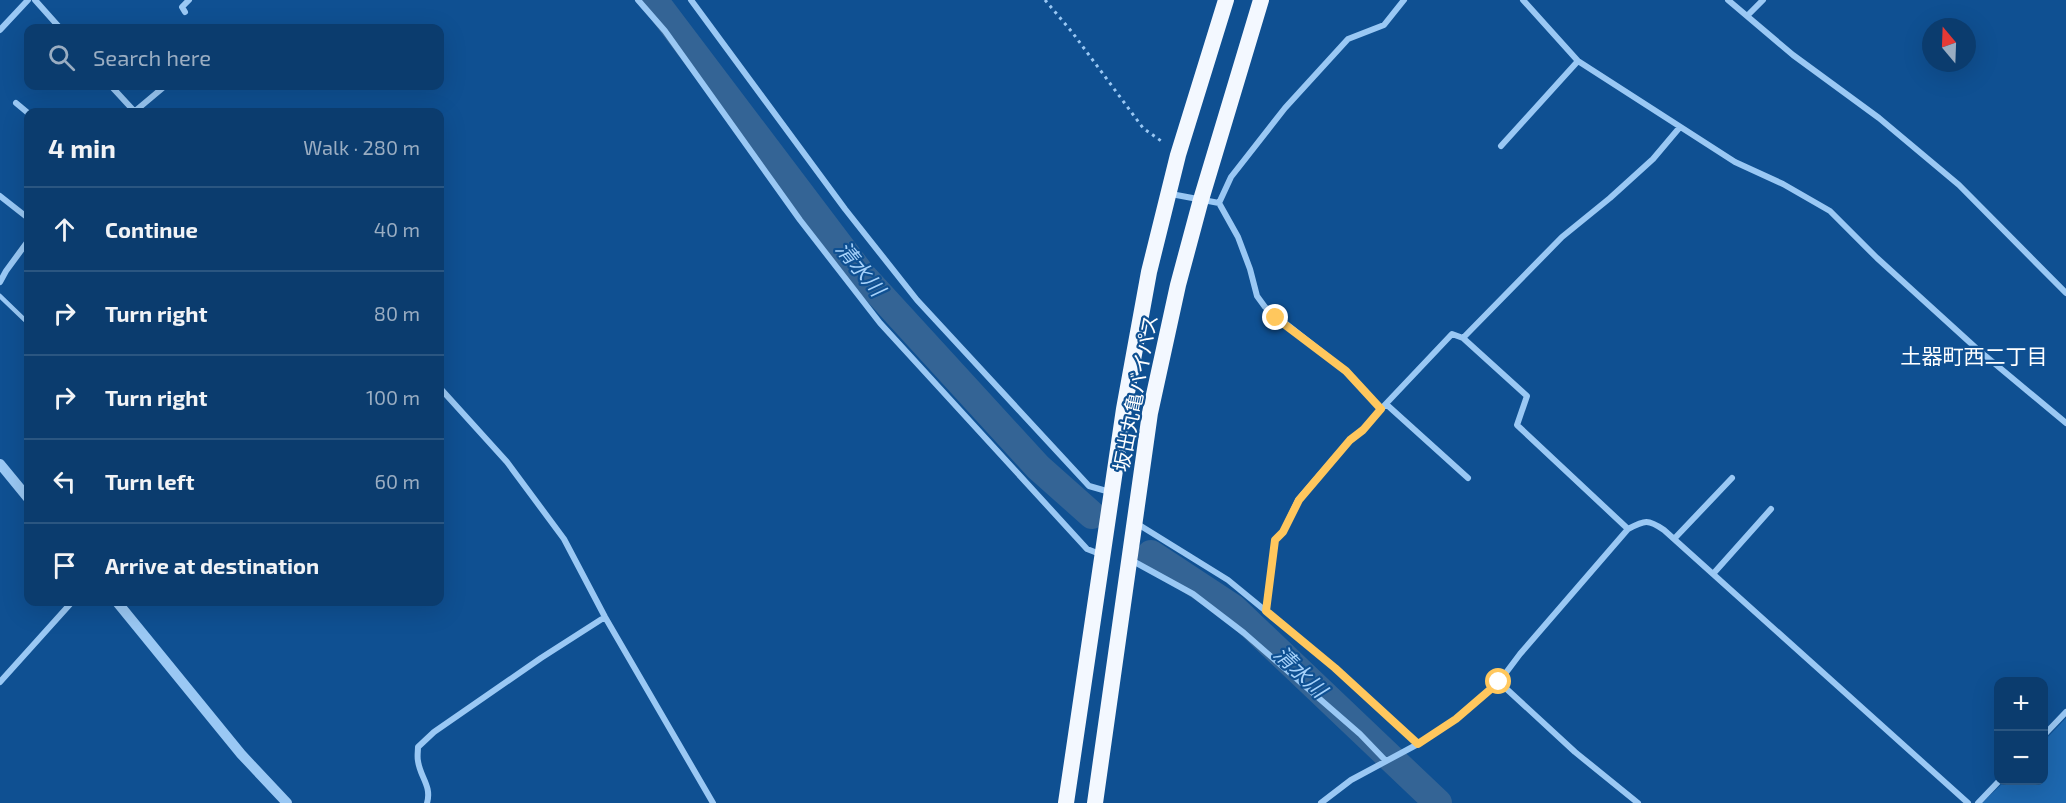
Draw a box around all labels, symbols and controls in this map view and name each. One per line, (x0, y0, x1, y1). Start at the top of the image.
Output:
north arrow (1922, 18, 1976, 72)
search box (24, 24, 444, 90)
icon: search (45, 41, 78, 74)
text: Search here (93, 44, 211, 70)
text: 4 min (48, 132, 116, 163)
text: Walk · 280 m (303, 135, 420, 159)
icon: ahead (48, 213, 81, 246)
text: Continue (105, 216, 198, 242)
text: 40 m (374, 217, 420, 241)
water label: 清水川 (832, 236, 892, 302)
icon: right (48, 297, 81, 330)
text: Turn right (105, 300, 207, 326)
text: 80 m (374, 301, 420, 325)
route end (1262, 304, 1288, 330)
street label: 坂出丸亀バイパス (1108, 312, 1162, 473)
district label: 土器町西二丁目 (1901, 343, 2048, 368)
icon: right (48, 381, 81, 414)
text: Turn right (105, 384, 207, 410)
text: 100 m (366, 385, 420, 409)
icon: left (48, 465, 81, 498)
text: Turn left (105, 468, 194, 494)
text: 60 m (375, 469, 420, 493)
icon: arrive (48, 549, 81, 582)
text: Arrive at destination (105, 552, 319, 578)
water label: 清水川 (1270, 640, 1334, 703)
route start (1485, 668, 1511, 694)
map controls (1994, 677, 2048, 785)
button: + (1994, 677, 2048, 731)
button: − (1994, 731, 2048, 785)

